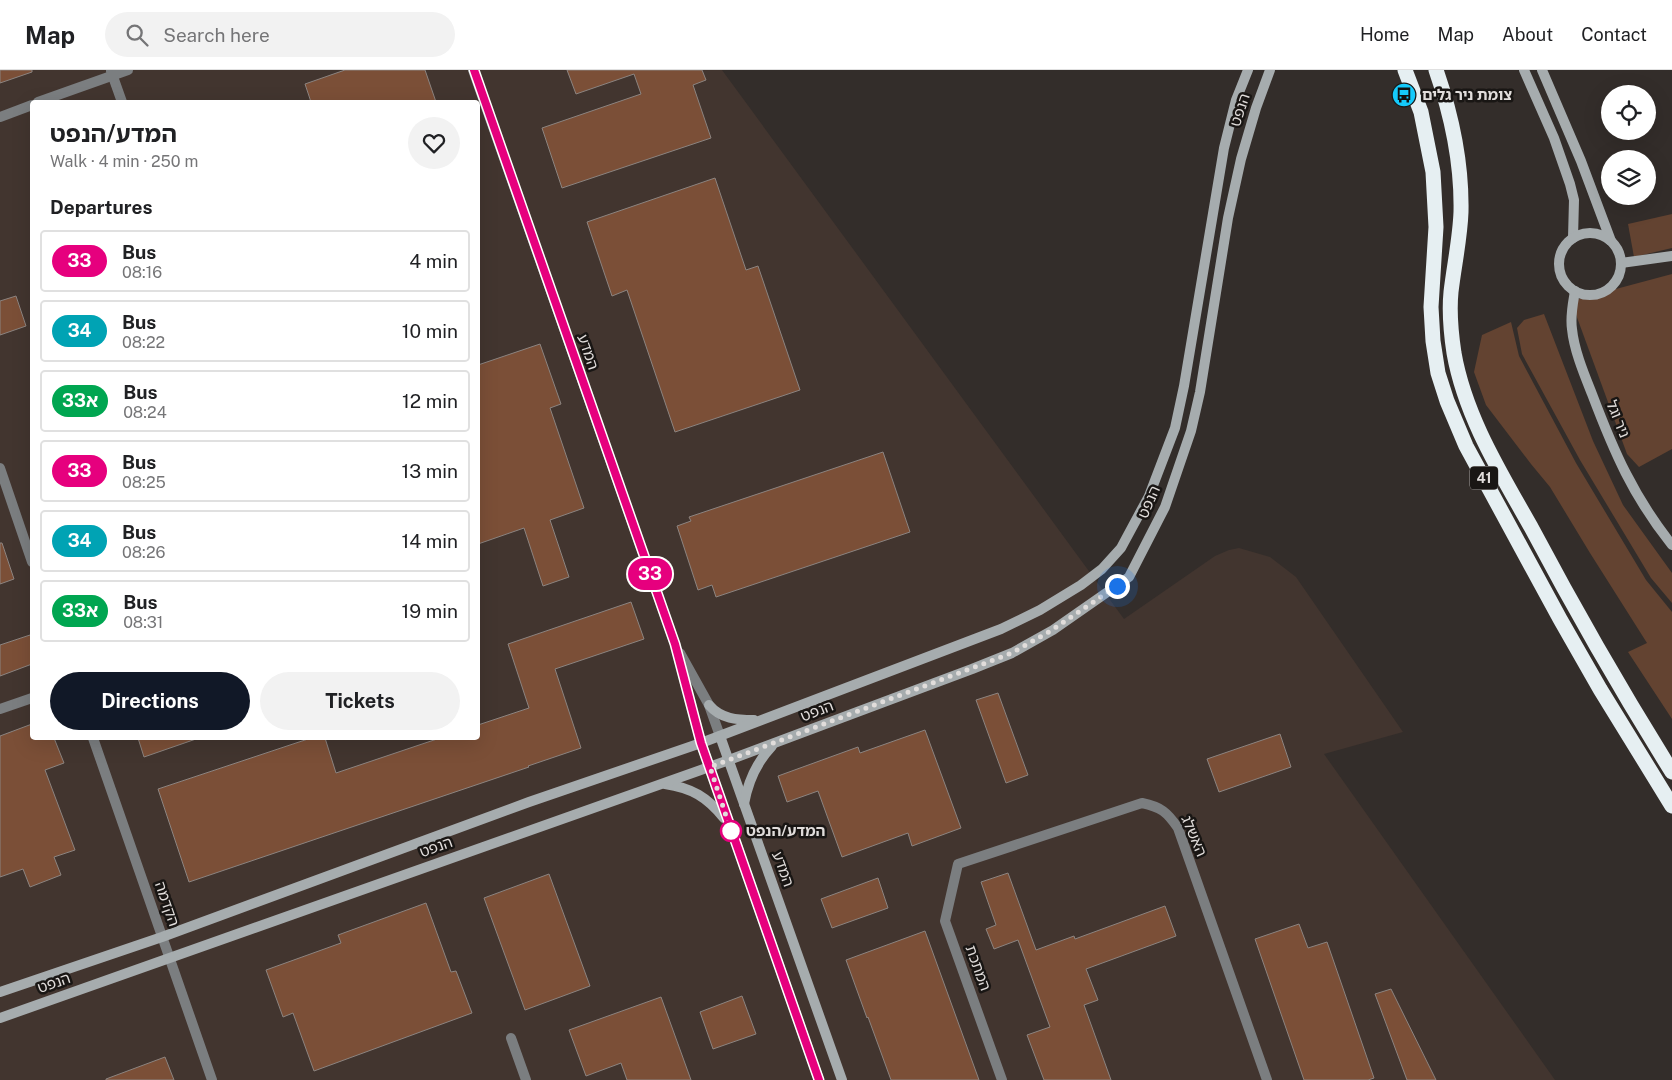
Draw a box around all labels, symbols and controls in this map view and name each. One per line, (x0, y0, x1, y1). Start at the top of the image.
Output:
search box (105, 12, 455, 57)
text: Map (25, 21, 75, 49)
icon: search (123, 21, 151, 49)
text: Search here (163, 24, 270, 46)
text: Home (1360, 24, 1410, 45)
text: Map (1438, 24, 1474, 45)
text: About (1502, 24, 1553, 45)
text: Contact (1581, 24, 1647, 45)
bus stop icon: צומת ניר גלים (1391, 82, 1417, 108)
map controls (1601, 85, 1656, 205)
button: locate (1601, 85, 1656, 140)
place label: צומת ניר גלים (1422, 86, 1512, 103)
street label: הנפט (1226, 91, 1253, 128)
button: heart (408, 117, 460, 169)
text: המדע/הנפט (50, 119, 177, 147)
button: layers (1601, 150, 1656, 205)
text: Walk · 4 min · 250 m (50, 152, 198, 171)
text: Departures (50, 196, 153, 218)
text: Bus (122, 241, 156, 263)
text: 33 (68, 250, 91, 271)
text: 4 min (409, 250, 458, 272)
text: 08:16 (122, 263, 162, 282)
text: Bus (122, 311, 156, 333)
text: 34 (68, 320, 91, 341)
text: 10 min (402, 320, 458, 342)
street label: המדע (575, 332, 602, 372)
text: 08:22 (122, 333, 165, 352)
text: Bus (123, 381, 157, 403)
text: 33א (62, 390, 98, 411)
text: 12 min (402, 390, 458, 412)
street label: ניר וגל (1603, 398, 1634, 440)
text: 08:24 (123, 403, 167, 422)
text: Bus (122, 451, 156, 473)
text: 33 (68, 460, 91, 481)
text: 13 min (401, 460, 458, 482)
road number: 41 (1470, 466, 1498, 489)
text: 08:25 (122, 473, 166, 492)
street label: הנפט (1134, 483, 1163, 521)
text: Bus (122, 521, 156, 543)
text: 34 (68, 530, 91, 551)
text: 14 min (401, 530, 458, 552)
text: 08:26 (122, 543, 165, 562)
line badge: 33 (628, 558, 672, 590)
text: 33 (638, 563, 662, 584)
your location (1105, 574, 1130, 599)
text: Bus (123, 591, 157, 613)
text: 33א (62, 600, 98, 621)
text: 19 min (402, 600, 458, 622)
text: 08:31 (123, 613, 163, 632)
button: Directions (50, 672, 250, 730)
button: Tickets (260, 672, 460, 730)
street label: הנפט (798, 697, 836, 724)
street label: האשלג (1178, 813, 1211, 859)
marker: המדע/הנפט (720, 820, 742, 842)
place label: המדע/הנפט (746, 822, 825, 839)
street label: הנפט (417, 833, 455, 860)
street label: המדע (769, 849, 798, 889)
street label: הקדמה (152, 879, 183, 928)
street label: המתכת (962, 943, 995, 993)
street label: הנפט (35, 969, 73, 996)

